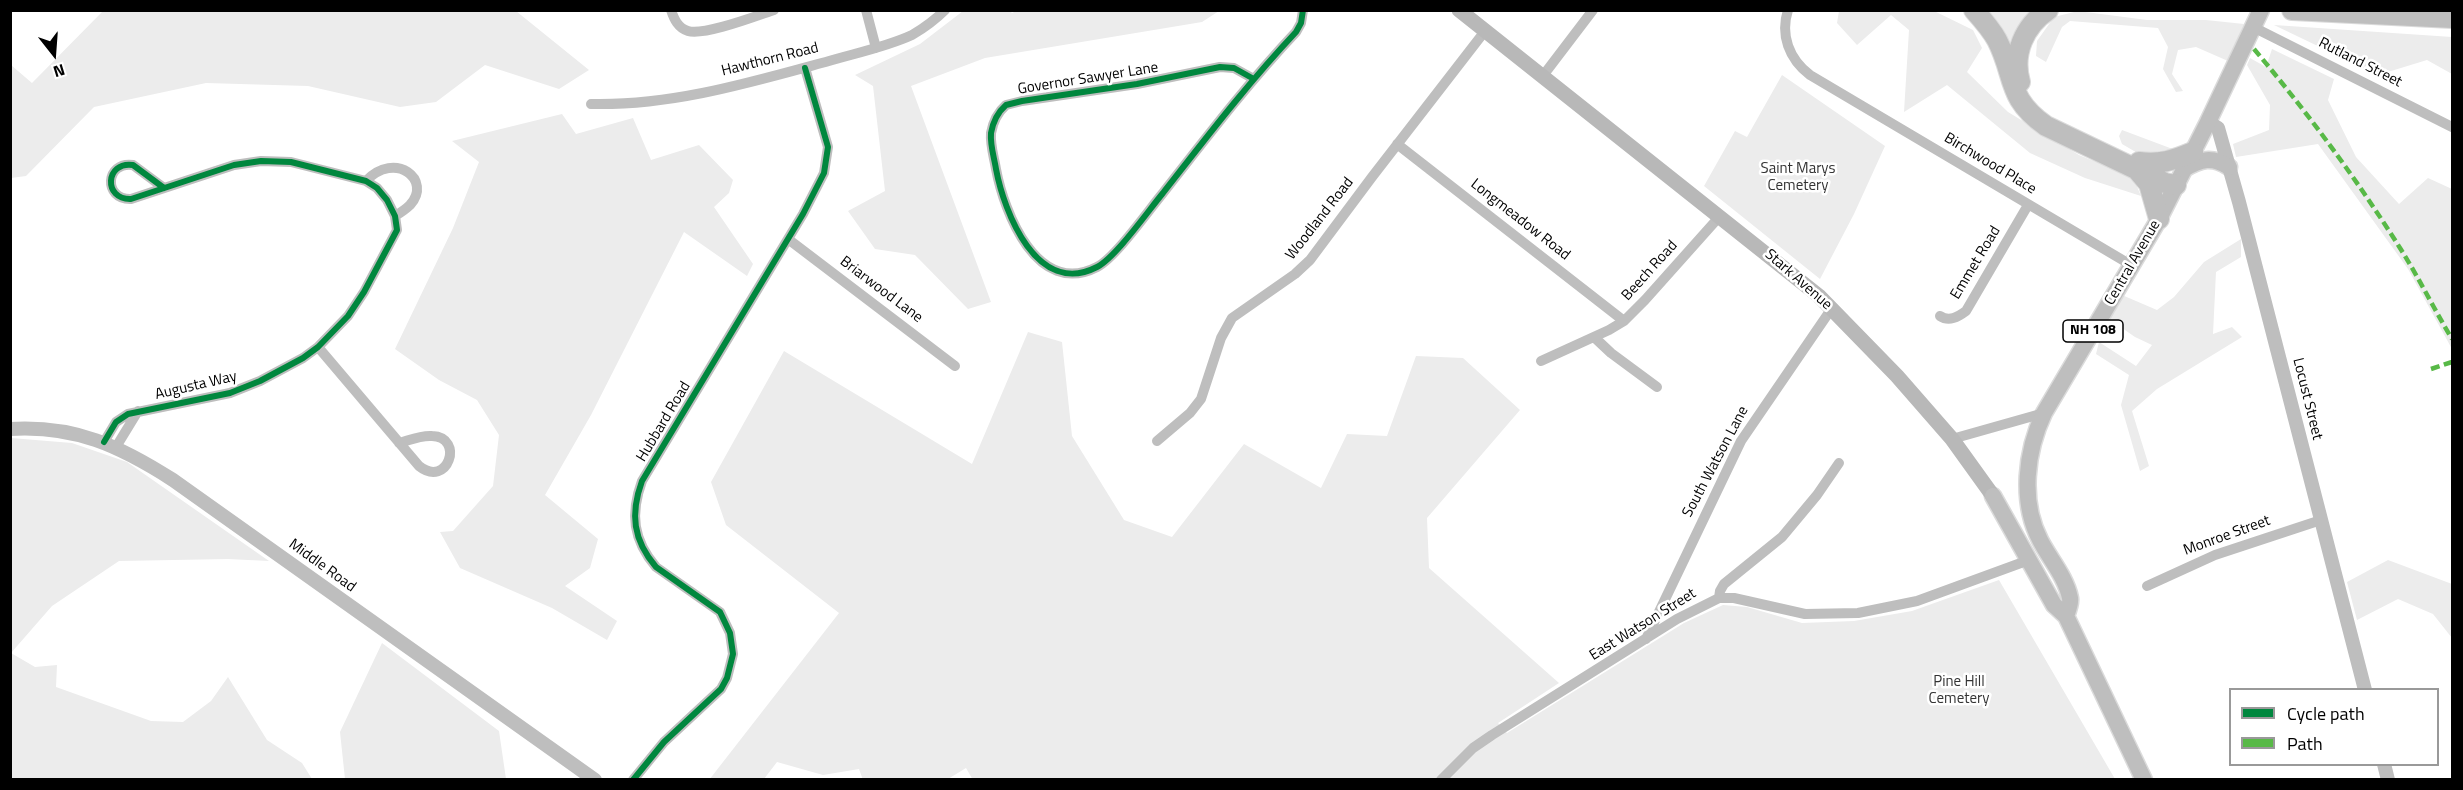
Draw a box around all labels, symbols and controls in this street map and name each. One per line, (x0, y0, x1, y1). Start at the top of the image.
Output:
north arrow (24, 24, 84, 84)
street label: Rutland Street (2315, 34, 2405, 92)
street label: Hawthorn Road (720, 39, 820, 81)
text: N (50, 58, 68, 84)
street label: Governor Sawyer Lane (1017, 59, 1159, 99)
street label: Birchwood Place (1941, 129, 2039, 199)
park label: Saint Marys Cemetery (1761, 160, 1835, 195)
street label: Woodland Road (1282, 174, 1358, 264)
street label: Longmeadow Road (1467, 176, 1573, 264)
street label: Central Avenue (2101, 217, 2165, 309)
street label: Emmet Road (1947, 223, 2005, 303)
street label: Beech Road (1618, 237, 1682, 305)
street label: Stark Avenue (1761, 246, 1835, 314)
street label: Briarwood Lane (836, 253, 926, 327)
road number: NH 108 (2063, 320, 2123, 342)
street label: Locust Street (2288, 356, 2326, 442)
street label: Augusta Way (153, 368, 239, 404)
street label: Hubbard Road (633, 379, 695, 465)
street label: South Watson Lane (1679, 403, 1753, 521)
street label: Monroe Street (2181, 512, 2273, 560)
street label: Middle Road (285, 536, 359, 596)
street label: East Watson Street (1586, 585, 1700, 665)
park label: Pine Hill Cemetery (1929, 673, 1989, 708)
legend (2229, 688, 2439, 766)
text: Cycle path (2287, 700, 2365, 727)
text: Path (2287, 730, 2323, 757)

